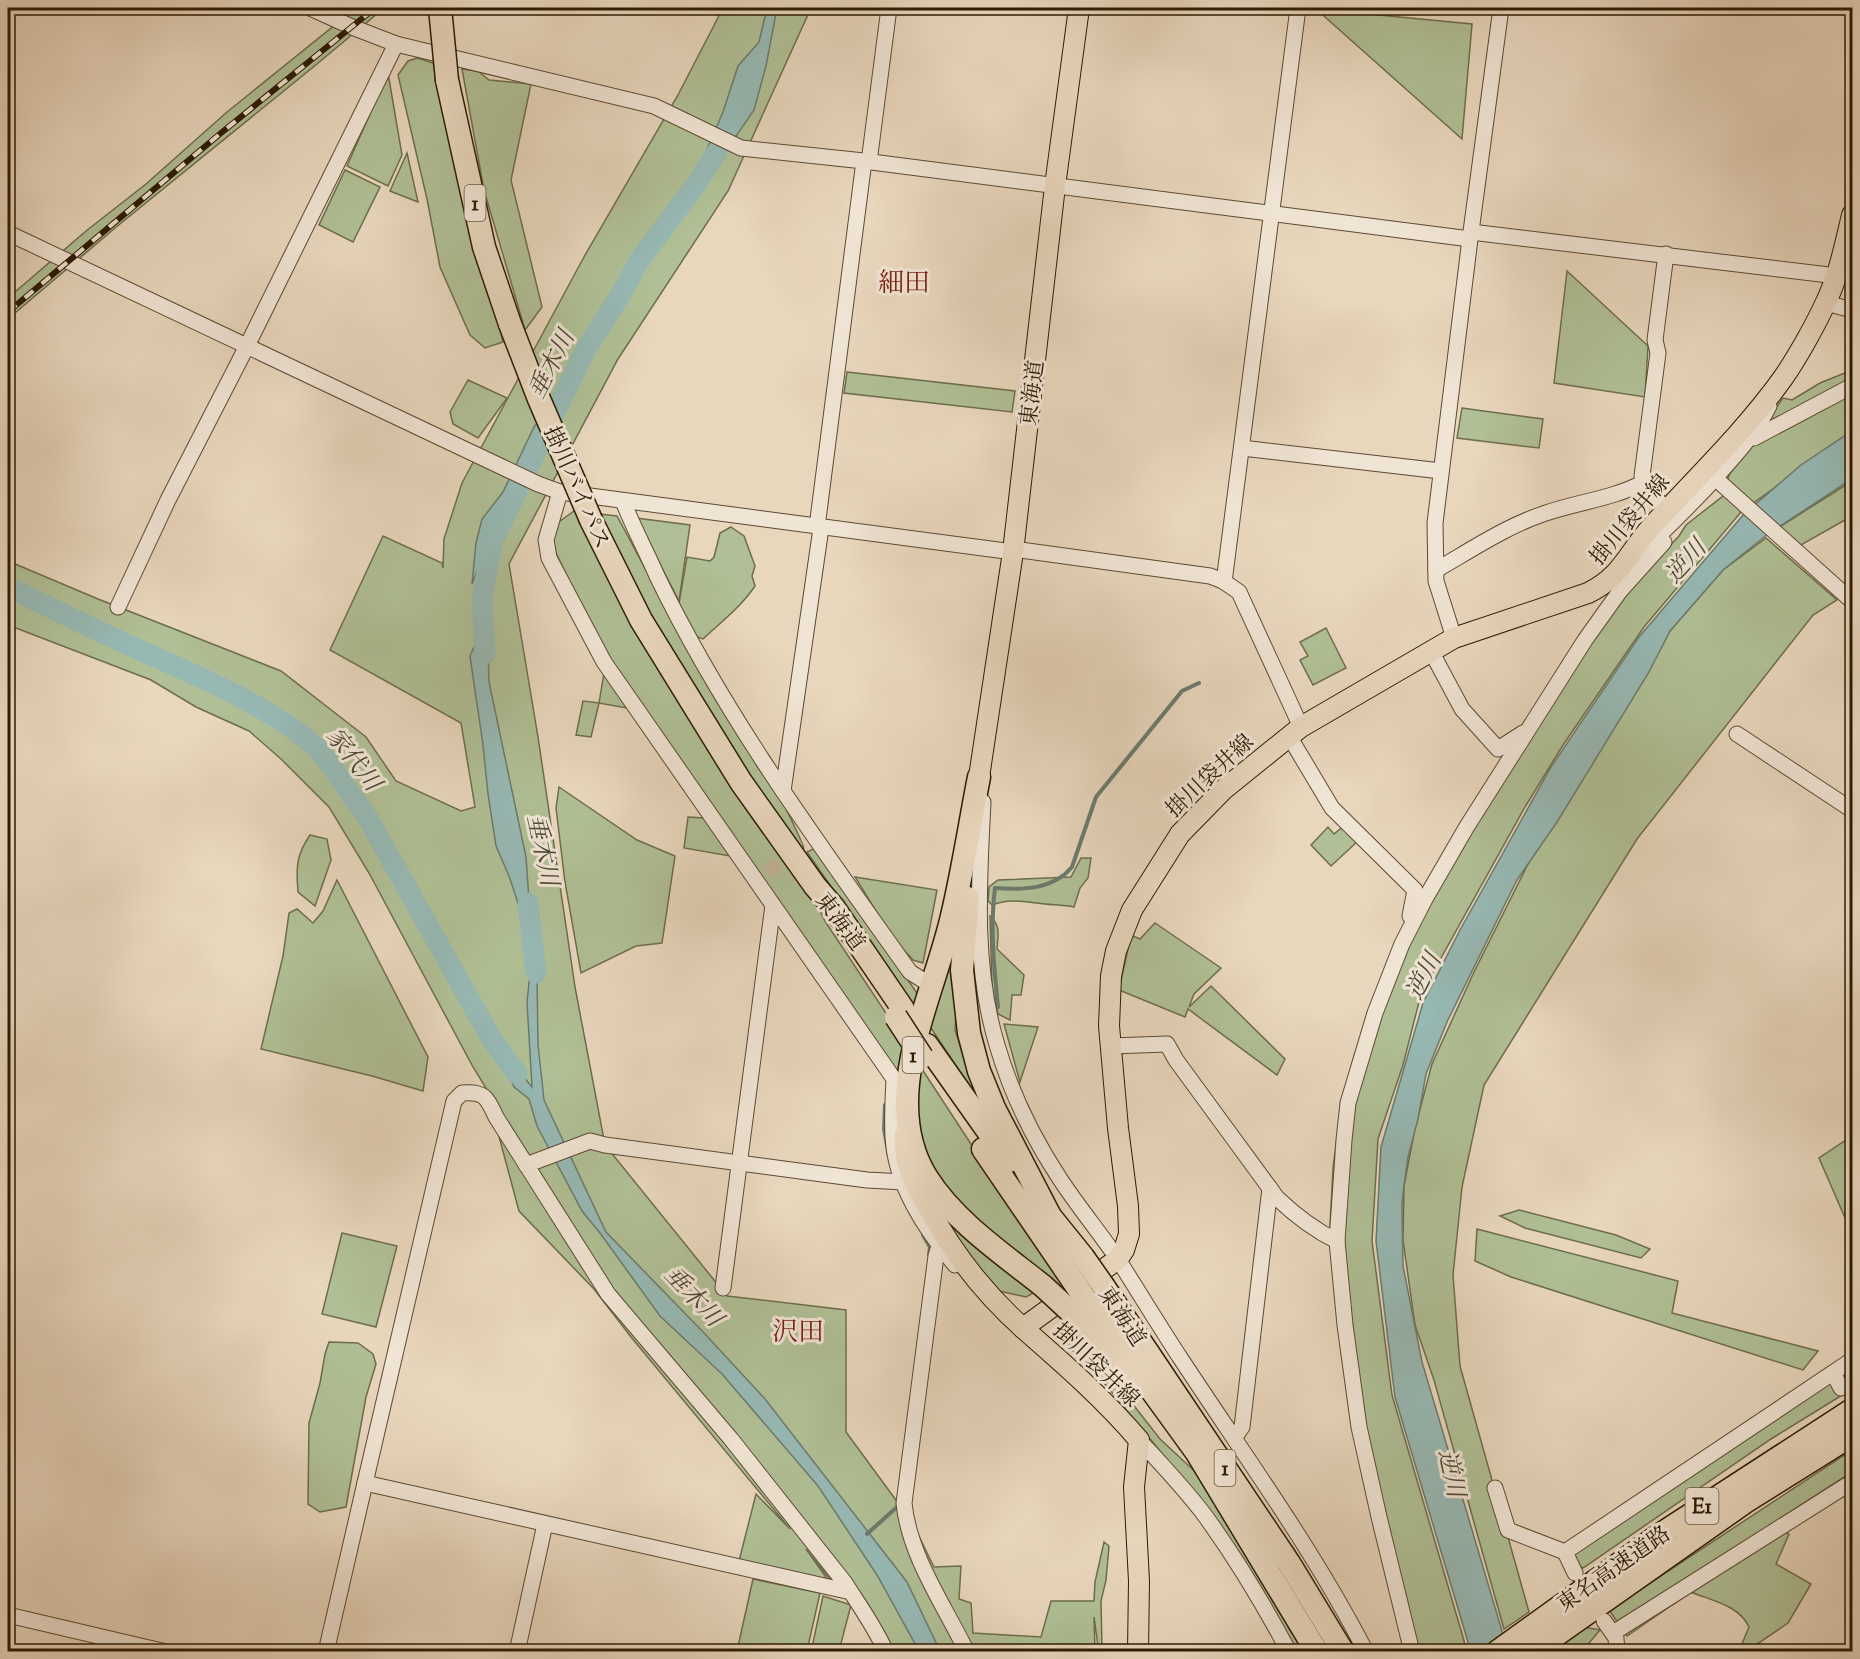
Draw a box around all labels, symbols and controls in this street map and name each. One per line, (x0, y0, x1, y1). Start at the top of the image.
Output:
road number: 1 (464, 185, 486, 221)
district label: 細田 (878, 266, 930, 303)
water label: 垂木川 (521, 322, 586, 405)
street label: 東海道 (1014, 359, 1054, 428)
street label: 掛川バイパス (534, 422, 617, 555)
street label: 掛川袋井線 (1584, 469, 1679, 573)
water label: 逆川 (1658, 531, 1717, 592)
water label: 家代川 (317, 721, 390, 801)
street label: 掛川袋井線 (1160, 728, 1262, 826)
water label: 垂木川 (517, 812, 566, 892)
street label: 東海道 (806, 887, 871, 959)
water label: 逆川 (1399, 945, 1452, 1006)
road number: 1 (902, 1037, 924, 1073)
water label: 垂木川 (656, 1259, 732, 1337)
street label: 東海道 (1089, 1281, 1152, 1354)
district label: 沢田 (772, 1315, 824, 1352)
street label: 掛川袋井線 (1044, 1316, 1146, 1416)
water label: 逆川 (1428, 1446, 1472, 1503)
road number: 1 (1214, 1450, 1236, 1486)
road number: E1 (1686, 1488, 1718, 1524)
street label: 東名高速道路 (1551, 1519, 1678, 1621)

